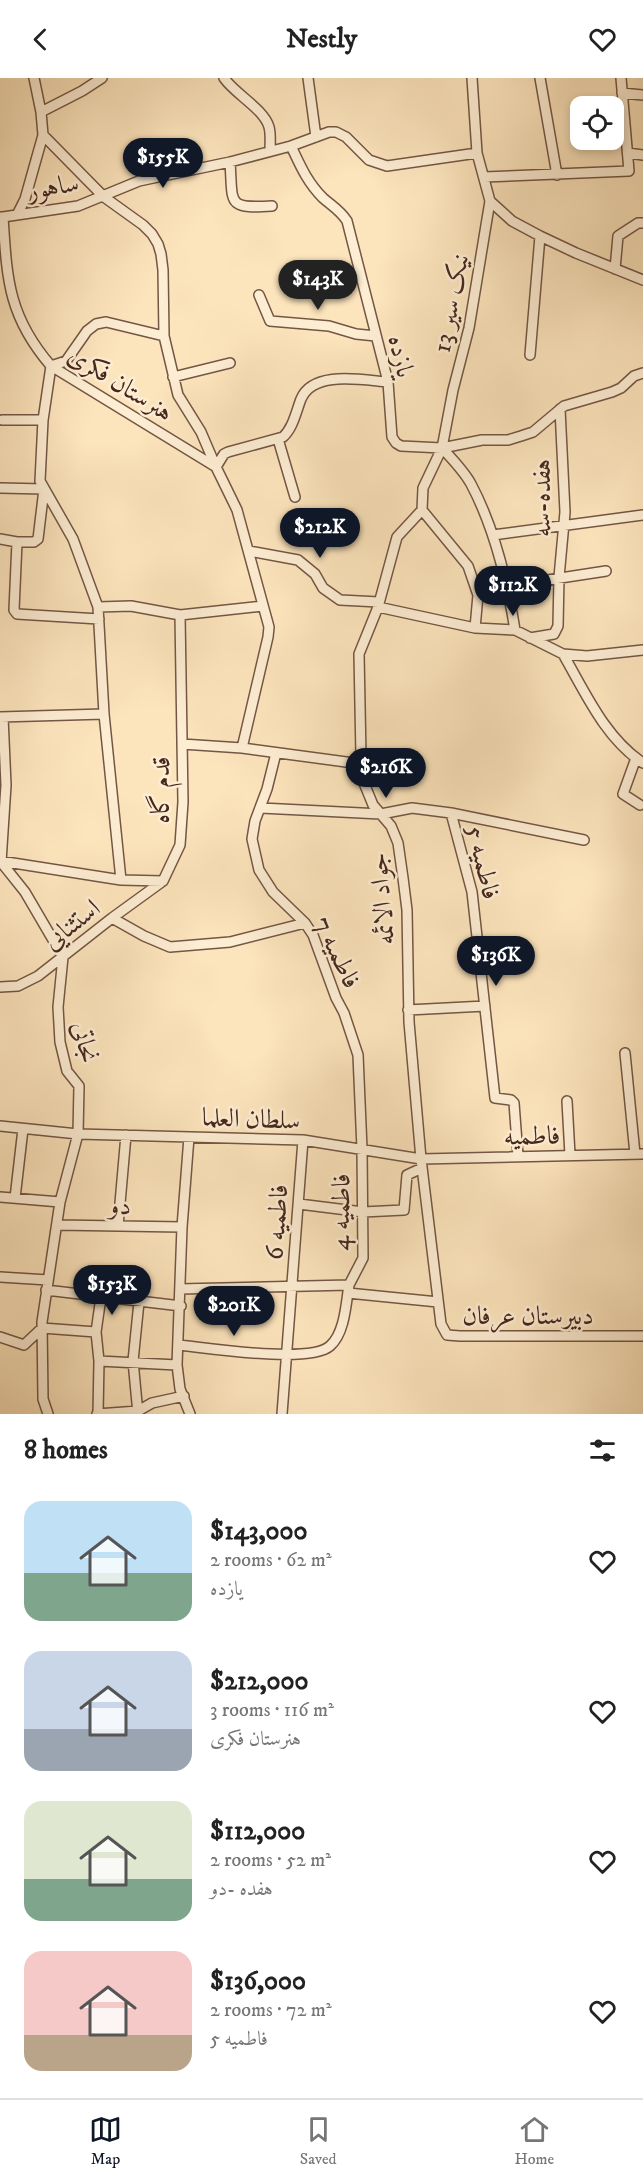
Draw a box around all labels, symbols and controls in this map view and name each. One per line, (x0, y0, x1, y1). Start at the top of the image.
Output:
text: Nestly (286, 22, 357, 56)
icon: back (24, 23, 57, 56)
icon: heart (586, 23, 619, 56)
map controls (570, 96, 624, 150)
button: locate (570, 96, 624, 150)
pin: $155K (121, 138, 205, 189)
text: $155K (137, 145, 189, 170)
street label: ساهور (22, 167, 82, 209)
street label: نیک سیر 13 (426, 251, 477, 356)
pin: $143K (276, 260, 360, 311)
text: $143K (292, 267, 344, 292)
street label: یازده (380, 332, 422, 383)
street label: هنرستان فکری (61, 339, 179, 430)
street label: هفده-سه (526, 459, 559, 537)
pin: $212K (278, 508, 362, 559)
text: $212K (294, 515, 346, 540)
pin: $112K (471, 566, 555, 617)
text: $112K (488, 573, 538, 598)
pin: $216K (344, 748, 428, 799)
text: $216K (360, 755, 412, 780)
street label: قدم گاه (144, 756, 184, 824)
street label: فاطمیه 5 (458, 822, 507, 903)
street label: جواد الائمه (362, 851, 403, 946)
street label: استثنایی (36, 892, 107, 958)
street label: فاطمیه 7 (306, 911, 368, 994)
pin: $136K (454, 936, 538, 987)
text: $136K (471, 943, 521, 968)
street label: نجاتی (64, 1018, 105, 1066)
street label: سلطان العلما (201, 1101, 301, 1138)
street label: فاطمیه (503, 1120, 561, 1153)
street label: فاطمیه 4 (324, 1173, 359, 1251)
street label: فاطمیه 6 (258, 1183, 297, 1261)
street label: دو (106, 1190, 131, 1223)
pin: $153K (70, 1265, 154, 1316)
text: $153K (87, 1272, 137, 1297)
pin: $201K (192, 1286, 276, 1337)
text: $201K (208, 1293, 260, 1318)
street label: دبیرستان عرفان (462, 1300, 594, 1333)
text: 8 homes (24, 1434, 108, 1467)
icon: filters (586, 1434, 619, 1467)
text: $143,000 (210, 1515, 307, 1548)
icon: home (72, 1525, 144, 1597)
icon: heart (586, 1545, 619, 1578)
text: 2 rooms · 62 m² (210, 1548, 332, 1573)
text: یازده (210, 1577, 243, 1602)
text: $212,000 (210, 1665, 309, 1698)
icon: home (72, 1675, 144, 1747)
icon: heart (586, 1695, 619, 1728)
text: 3 rooms · 116 m² (210, 1698, 334, 1723)
text: هنرستان فکری (210, 1727, 301, 1752)
text: $112,000 (210, 1815, 305, 1848)
icon: home (72, 1825, 144, 1897)
icon: heart (586, 1845, 619, 1878)
text: 2 rooms · 52 m² (210, 1848, 331, 1873)
text: هفده -دو (210, 1877, 273, 1902)
text: $136,000 (210, 1965, 306, 1998)
icon: home (72, 1975, 144, 2047)
icon: heart (586, 1995, 619, 2028)
text: 2 rooms · 72 m² (210, 1998, 332, 2023)
text: فاطمیه 5 (210, 2027, 268, 2052)
tab: Map (89, 2113, 122, 2169)
tab: Saved (300, 2113, 337, 2169)
tab: Home (514, 2113, 554, 2169)

